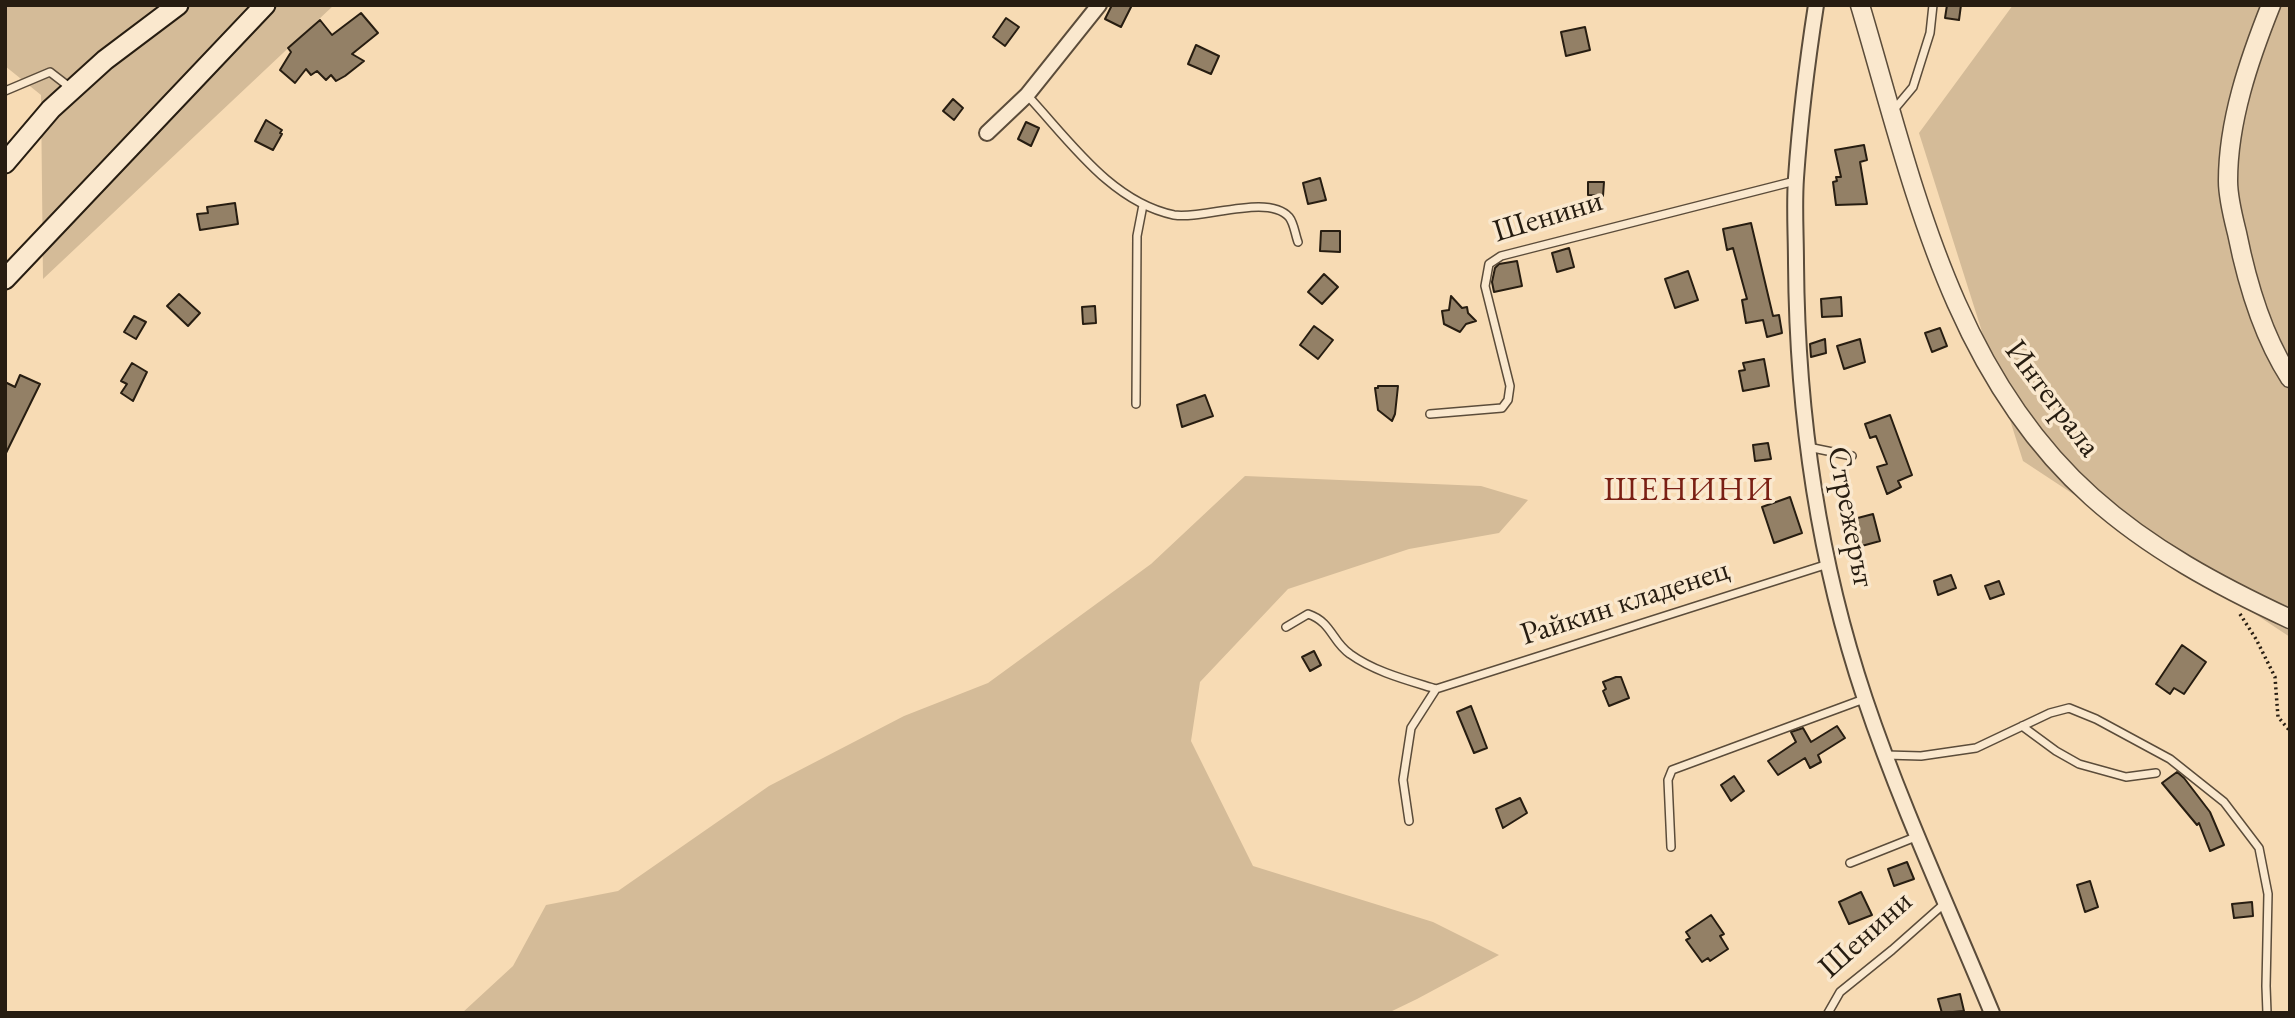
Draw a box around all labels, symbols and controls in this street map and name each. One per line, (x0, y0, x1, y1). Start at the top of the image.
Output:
street label: Шенини (1488, 182, 1608, 252)
street label: Интеграла (1996, 333, 2108, 465)
street label: Стрежерът (1818, 444, 1882, 590)
district label: ШЕНИНИ (1604, 471, 1774, 511)
street label: Райкин кладенец (1516, 551, 1734, 655)
street label: Шенини (1811, 883, 1921, 987)

